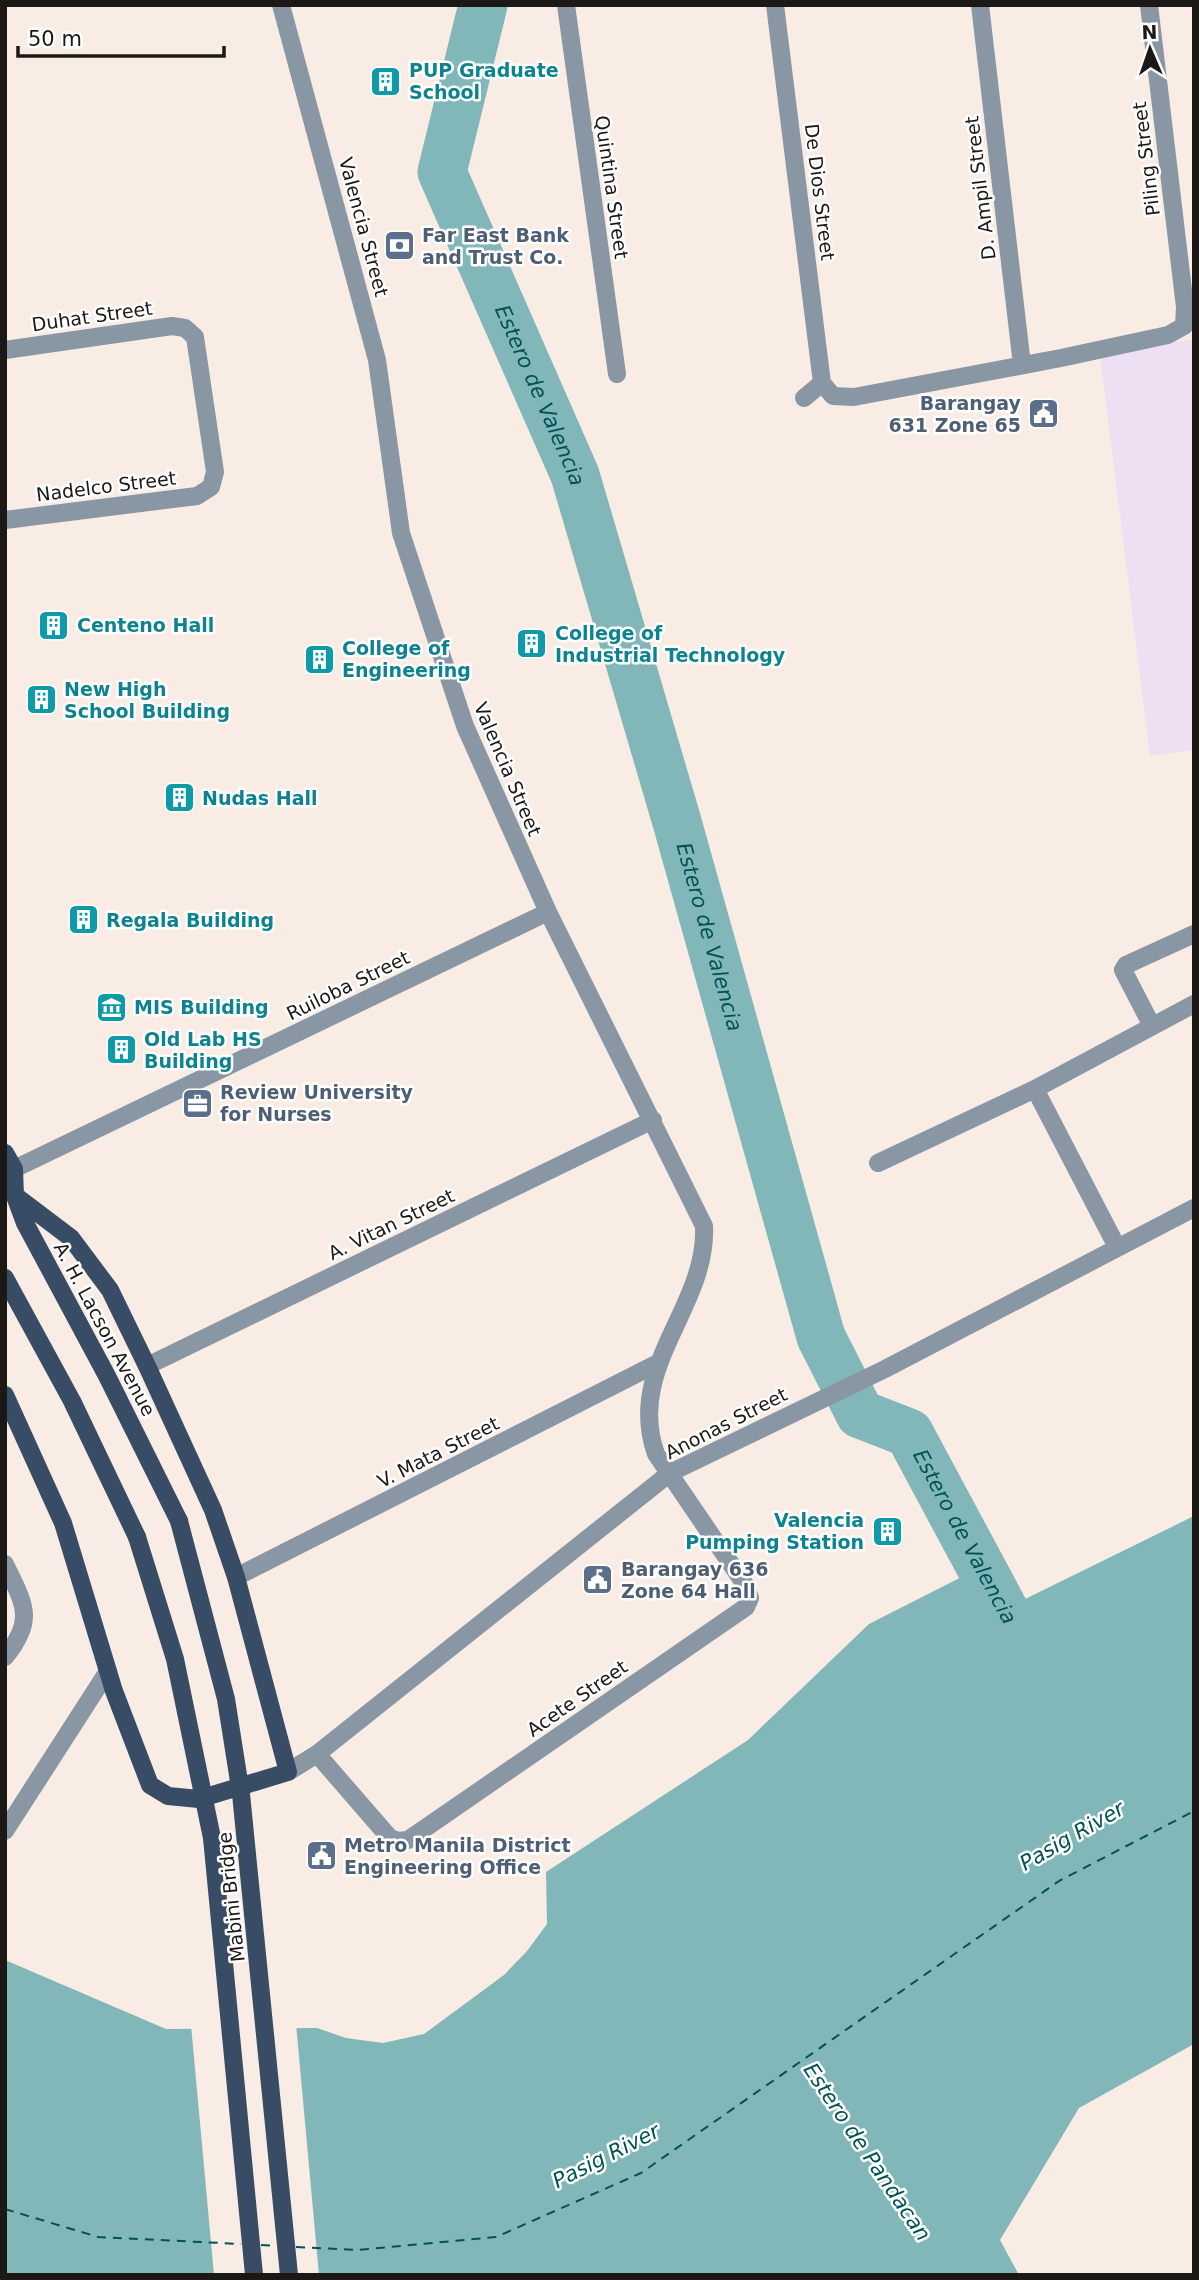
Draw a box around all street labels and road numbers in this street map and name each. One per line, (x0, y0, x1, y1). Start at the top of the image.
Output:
street label: Piling Street (1128, 101, 1164, 217)
street label: Quintina Street (591, 114, 633, 260)
street label: D. Ampil Street (960, 115, 1000, 261)
street label: De Dios Street (801, 122, 839, 262)
street label: Valencia Street (335, 155, 393, 299)
street label: Duhat Street (30, 297, 154, 335)
street label: Nadelco Street (35, 467, 177, 505)
street label: Valencia Street (470, 699, 546, 839)
street label: Ruiloba Street (283, 946, 413, 1024)
street label: A. Vitan Street (324, 1184, 458, 1264)
street label: A. H. Lacson Avenue (50, 1238, 160, 1420)
street label: Anonas Street (661, 1383, 791, 1463)
street label: V. Mata Street (374, 1412, 502, 1492)
street label: Acete Street (522, 1655, 632, 1741)
street label: Mabini Bridge (213, 1831, 249, 1963)

